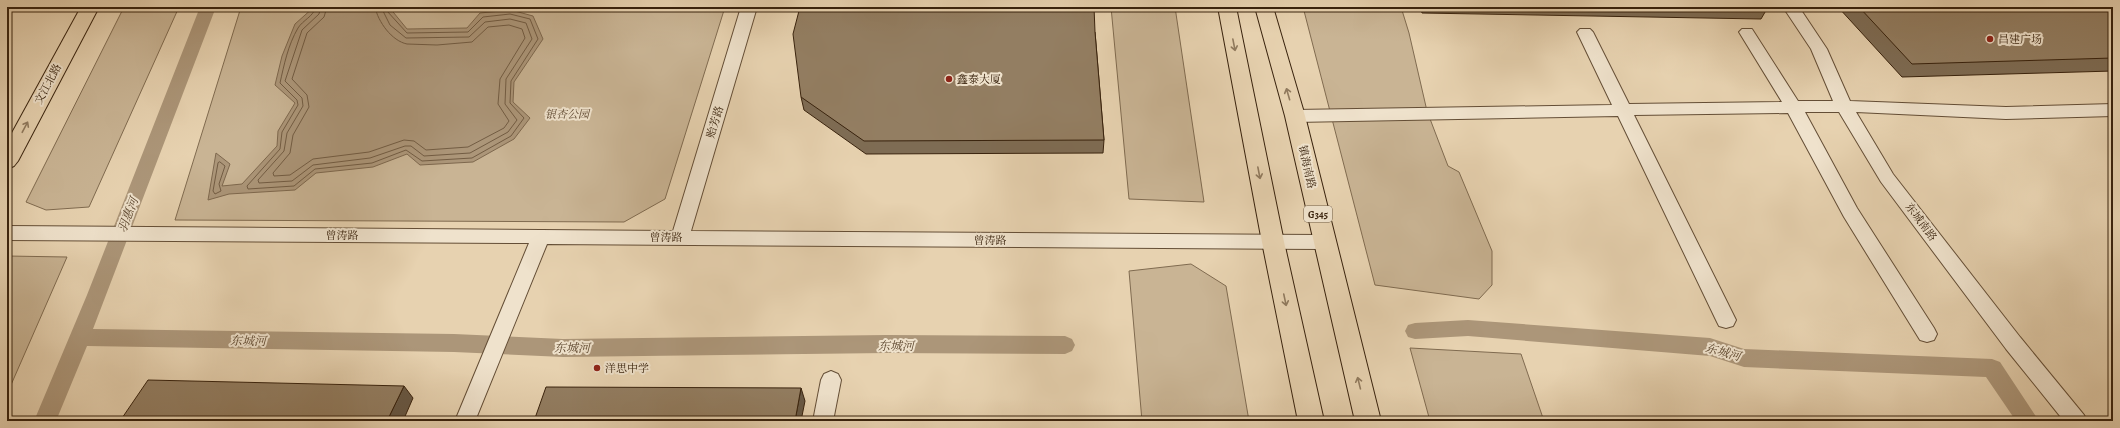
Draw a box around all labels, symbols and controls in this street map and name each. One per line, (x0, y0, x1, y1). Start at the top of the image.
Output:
place label: 昌建广场 (1998, 32, 2042, 47)
marker: 昌建广场 (1985, 34, 1995, 44)
one-way arrow (1231, 38, 1239, 51)
street label: 文江北路 (31, 61, 65, 107)
place label: 鑫泰大厦 (957, 72, 1001, 87)
marker: 鑫泰大厦 (944, 74, 954, 84)
one-way arrow (1284, 87, 1292, 100)
street label: 贻芳路 (703, 104, 727, 140)
park label: 银杏公园 (545, 107, 591, 122)
one-way arrow (22, 121, 30, 133)
street label: 镇海南路 (1295, 144, 1319, 190)
one-way arrow (1256, 166, 1264, 179)
water label: 羽惠河 (114, 193, 143, 235)
street label: 东城南路 (1902, 200, 1940, 244)
road number: G345 (1304, 206, 1332, 222)
street label: 曾涛路 (326, 228, 359, 243)
street label: 曾涛路 (650, 230, 683, 245)
street label: 曾涛路 (974, 233, 1007, 248)
one-way arrow (1282, 293, 1290, 306)
water label: 东城河 (230, 333, 268, 349)
water label: 东城河 (878, 338, 916, 354)
water label: 东城河 (554, 340, 592, 356)
water label: 东城河 (1704, 340, 1744, 365)
place label: 洋思中学 (605, 361, 649, 376)
marker: 洋思中学 (592, 363, 602, 373)
one-way arrow (1355, 377, 1362, 390)

